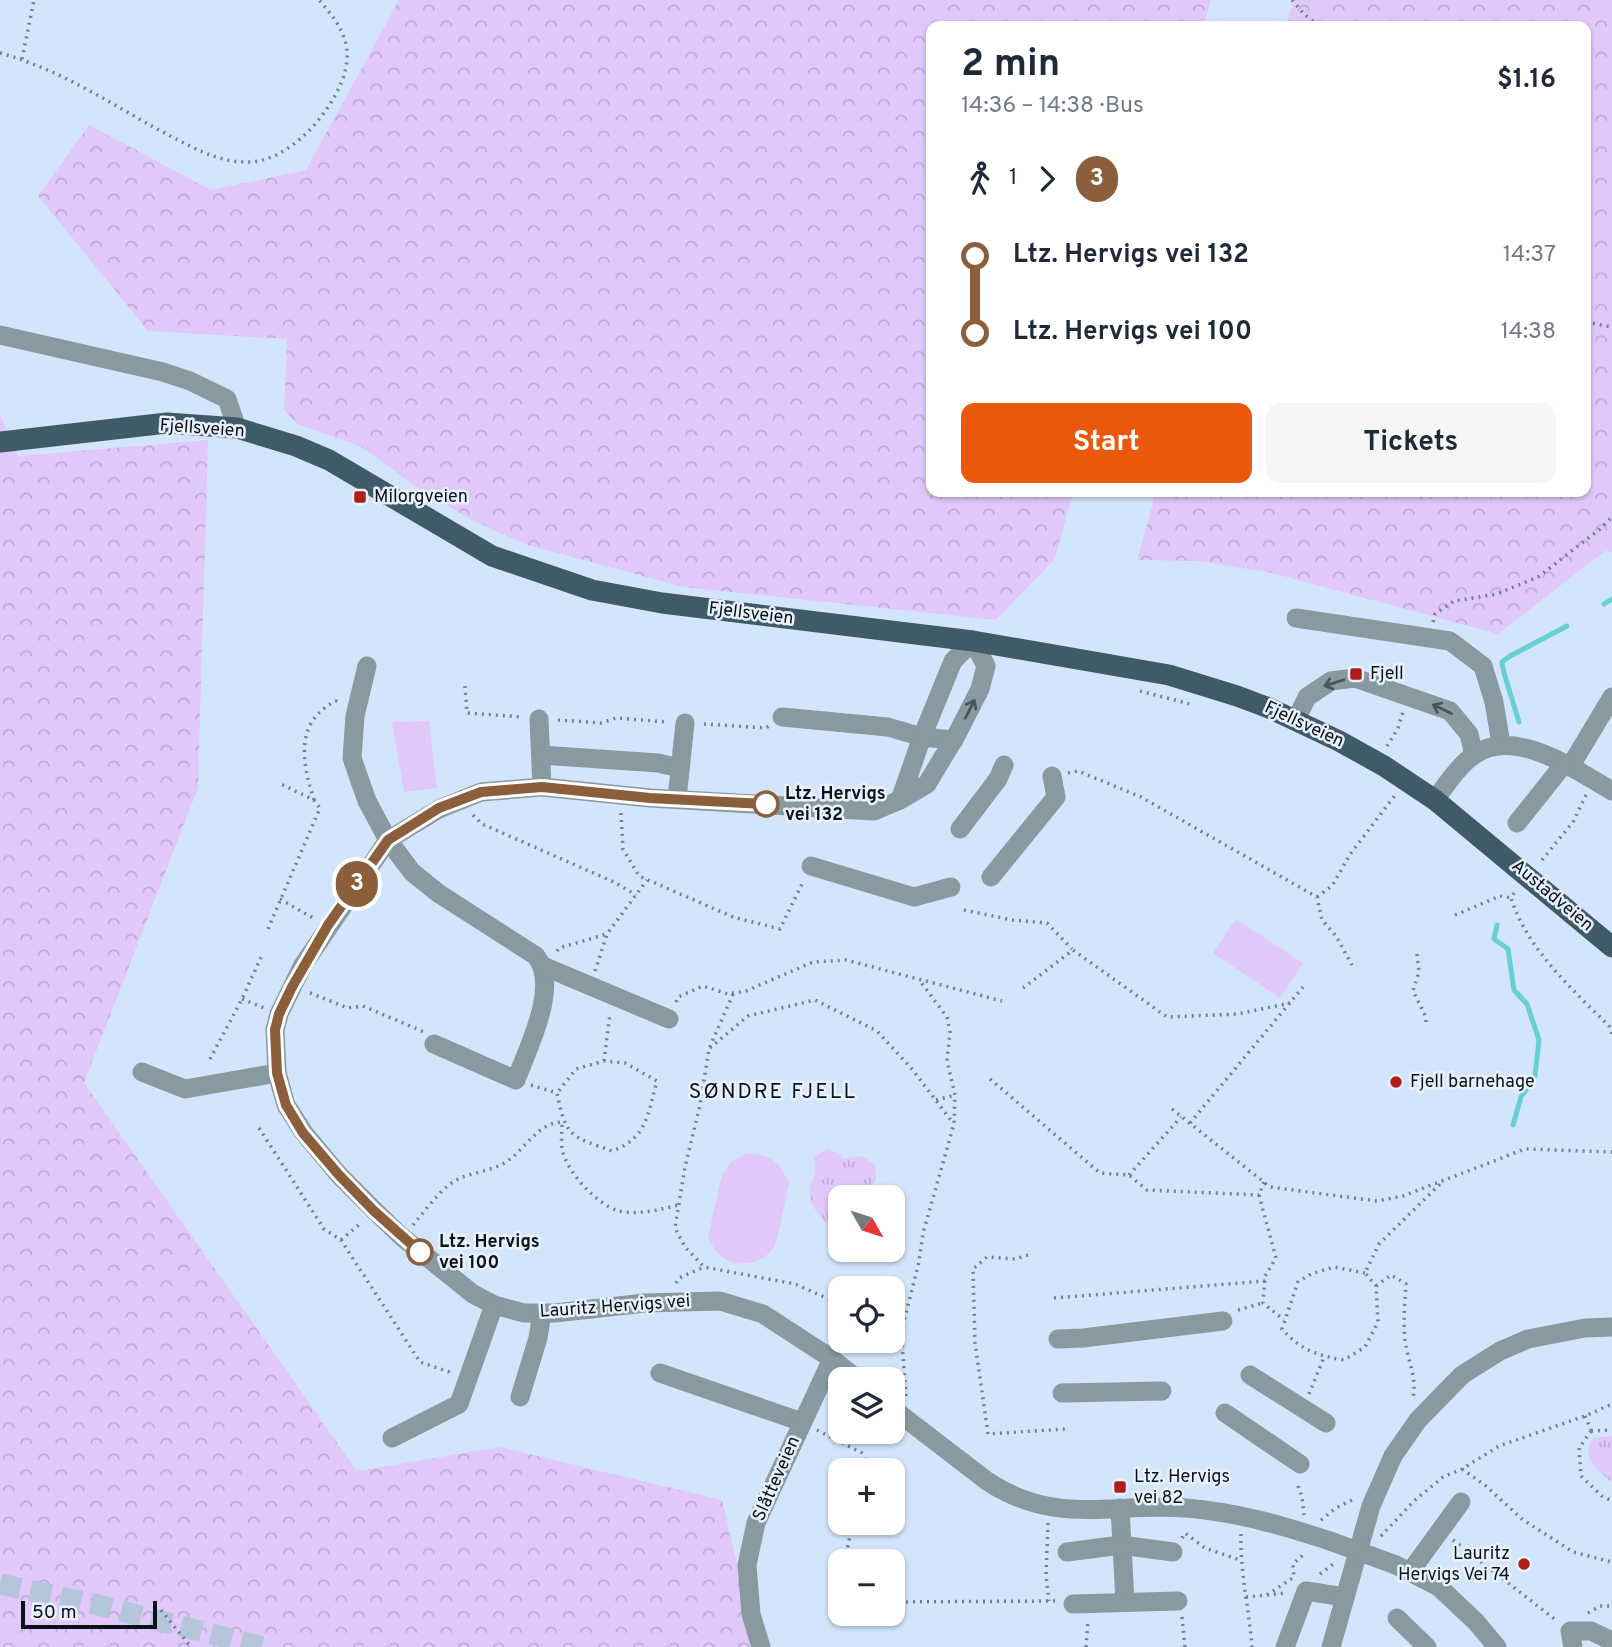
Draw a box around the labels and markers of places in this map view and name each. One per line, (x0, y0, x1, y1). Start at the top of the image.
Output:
place label: Milorgveien (374, 486, 468, 509)
marker: Milorgveien (352, 489, 368, 505)
place label: Fjell (1370, 663, 1404, 686)
marker: Fjell (1348, 666, 1364, 682)
place label: Ltz. Hervigs vei 132 (785, 783, 886, 827)
marker: Ltz. Hervigs vei 132 (753, 791, 779, 817)
place label: Fjell barnehage (1410, 1071, 1535, 1094)
marker: Fjell barnehage (1388, 1074, 1404, 1090)
place label: Ltz. Hervigs vei 100 (439, 1231, 540, 1275)
marker: Ltz. Hervigs vei 100 (407, 1239, 433, 1265)
place label: Ltz. Hervigs vei 82 (1134, 1466, 1230, 1510)
marker: Ltz. Hervigs vei 82 (1112, 1479, 1128, 1495)
place label: Lauritz Hervigs Vei 74 (1398, 1543, 1510, 1587)
marker: Lauritz Hervigs Vei 74 (1516, 1556, 1532, 1572)

